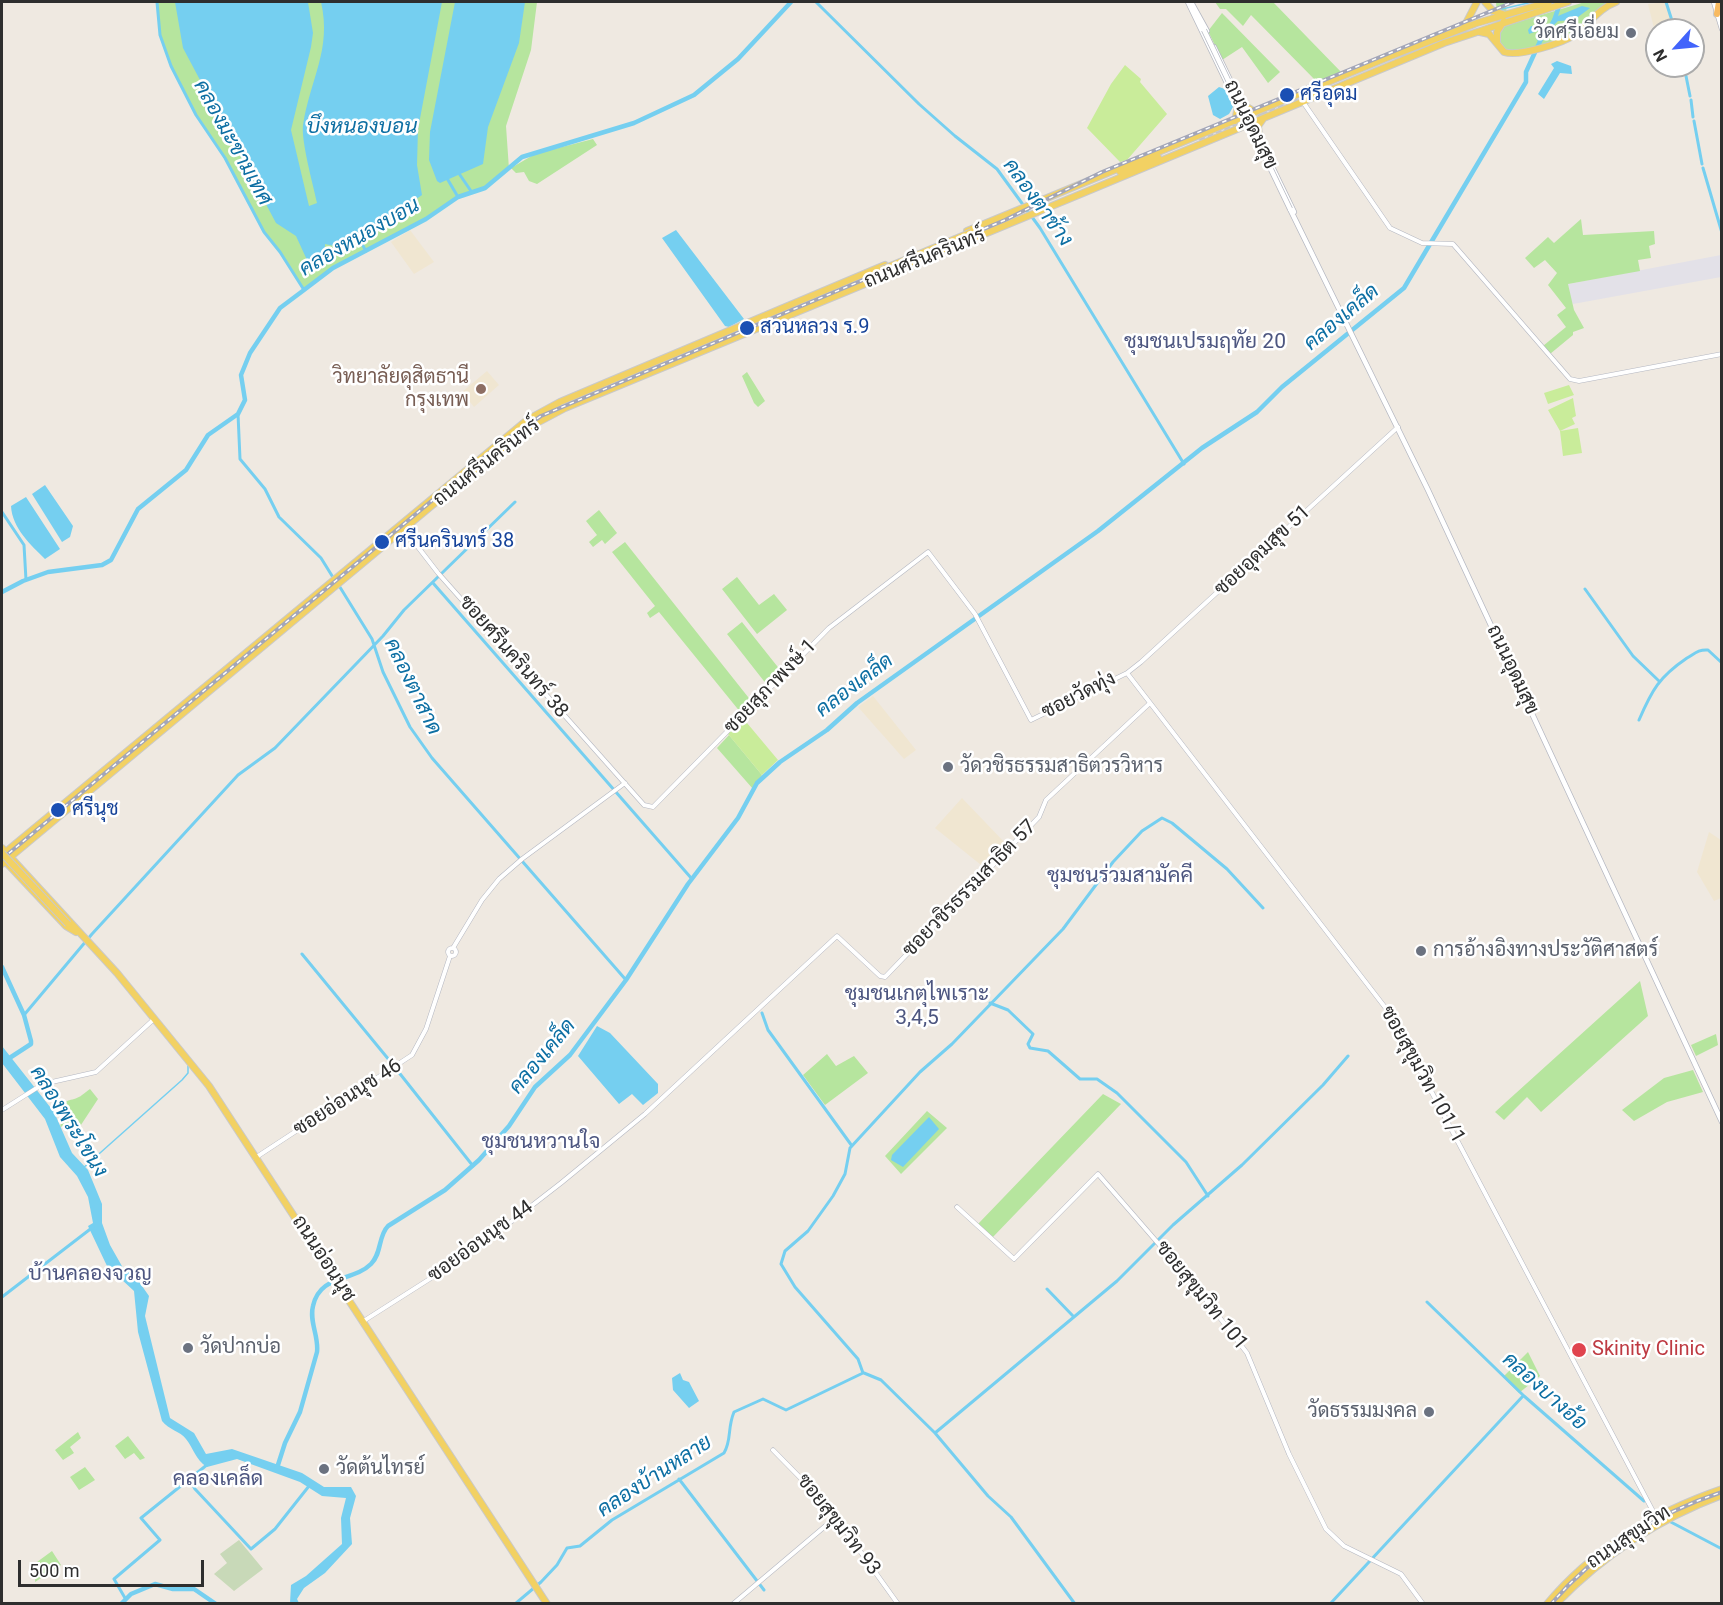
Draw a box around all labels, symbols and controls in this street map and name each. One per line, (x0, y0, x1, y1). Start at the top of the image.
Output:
north arrow (1645, 18, 1705, 78)
place label: วัดศรีเอี่ยม (1534, 21, 1619, 45)
marker: วัดศรีเอี่ยม (1624, 26, 1638, 40)
text: N (1649, 46, 1671, 65)
water label: คลองมะขามเทศ (187, 76, 277, 210)
street label: ถนนอุดมสุข (1218, 76, 1282, 174)
place label: ศรีอุดม (1300, 83, 1358, 107)
marker: ศรีอุดม (1278, 86, 1296, 104)
water label: บึงหนองบอน (307, 115, 417, 141)
water label: คลองตาช้าง (997, 154, 1077, 252)
water label: คลองหนองบอน (295, 193, 425, 283)
street label: ถนนศรีนครินทร์ (861, 224, 989, 294)
water label: คลองเคล็ด (1299, 279, 1385, 357)
place label: สวนหลวง ร.9 (760, 316, 869, 340)
marker: สวนหลวง ร.9 (738, 319, 756, 337)
district label: ชุมชนเปรมฤทัย 20 (1124, 330, 1286, 356)
place label: วิทยาลัยดุสิตธานี กรุงเทพ (333, 366, 469, 413)
marker: วิทยาลัยดุสิตธานี กรุงเทพ (474, 382, 488, 396)
street label: ถนนศรีนครินทร์ (429, 414, 545, 512)
street label: ซอยอุดมสุข 51 (1210, 501, 1316, 601)
place label: ศรีนครินทร์ 38 (395, 530, 514, 554)
marker: ศรีนครินทร์ 38 (373, 533, 391, 551)
street label: ซอยศรีนครินทร์ 38 (453, 591, 573, 723)
street label: ถนนอุดมสุข (1481, 621, 1543, 719)
water label: คลองตาสาด (378, 635, 446, 739)
street label: ซอยสุภาพงษ์ 1 (720, 635, 822, 739)
water label: คลองเคล็ด (811, 649, 899, 723)
street label: ซอยวัดทุ่ง (1038, 667, 1120, 725)
place label: วัดวชิรธรรมสาธิตวรวิหาร (960, 755, 1163, 779)
marker: วัดวชิรธรรมสาธิตวรวิหาร (941, 760, 955, 774)
place label: ศรีนุช (72, 798, 119, 822)
marker: ศรีนุช (49, 801, 67, 819)
street label: ซอยวชิรธรรมสาธิต 57 (898, 815, 1042, 963)
district label: ชุมชนร่วมสามัคคี (1047, 864, 1193, 890)
place label: การอ้างอิงทางประวัติศาสตร์ (1433, 939, 1658, 963)
marker: การอ้างอิงทางประวัติศาสตร์ (1414, 944, 1428, 958)
district label: ชุมชนเกตุไพเราะ 3,4,5 (845, 982, 989, 1032)
street label: ซอยสุขุมวิท 101/1 (1374, 1002, 1470, 1148)
water label: คลองเคล็ด (504, 1014, 582, 1100)
street label: ซอยอ่อนนุช 46 (289, 1054, 407, 1142)
water label: คลองพระโขนง (24, 1062, 112, 1182)
district label: ชุมชนหวานใจ (481, 1130, 601, 1156)
street label: ซอยอ่อนนุช 44 (424, 1196, 538, 1288)
street label: ถนนอ่อนนุช (286, 1211, 360, 1307)
street label: ซอยสุขุมวิท 101 (1150, 1237, 1252, 1355)
district label: บ้านคลองจวญ (28, 1262, 152, 1288)
place label: วัดปากบ่อ (200, 1336, 281, 1360)
place label: Skinity Clinic (1592, 1338, 1705, 1362)
marker: วัดปากบ่อ (181, 1341, 195, 1355)
marker: Skinity Clinic (1570, 1341, 1588, 1359)
water label: คลองบางอ้อ (1497, 1348, 1591, 1436)
place label: วัดธรรมมงคล (1307, 1400, 1417, 1424)
marker: วัดธรรมมงคล (1422, 1405, 1436, 1419)
water label: คลองบ้านหลาย (593, 1431, 717, 1523)
place label: วัดต้นไทรย์ (336, 1457, 425, 1481)
marker: วัดต้นไทรย์ (317, 1462, 331, 1476)
district label: คลองเคล็ด (173, 1467, 263, 1493)
street label: ซอยสุขุมวิท 93 (791, 1470, 885, 1580)
street label: ถนนสุขุมวิท (1582, 1501, 1676, 1575)
scale bar (21, 1548, 207, 1586)
text: 500 m (29, 1560, 80, 1581)

